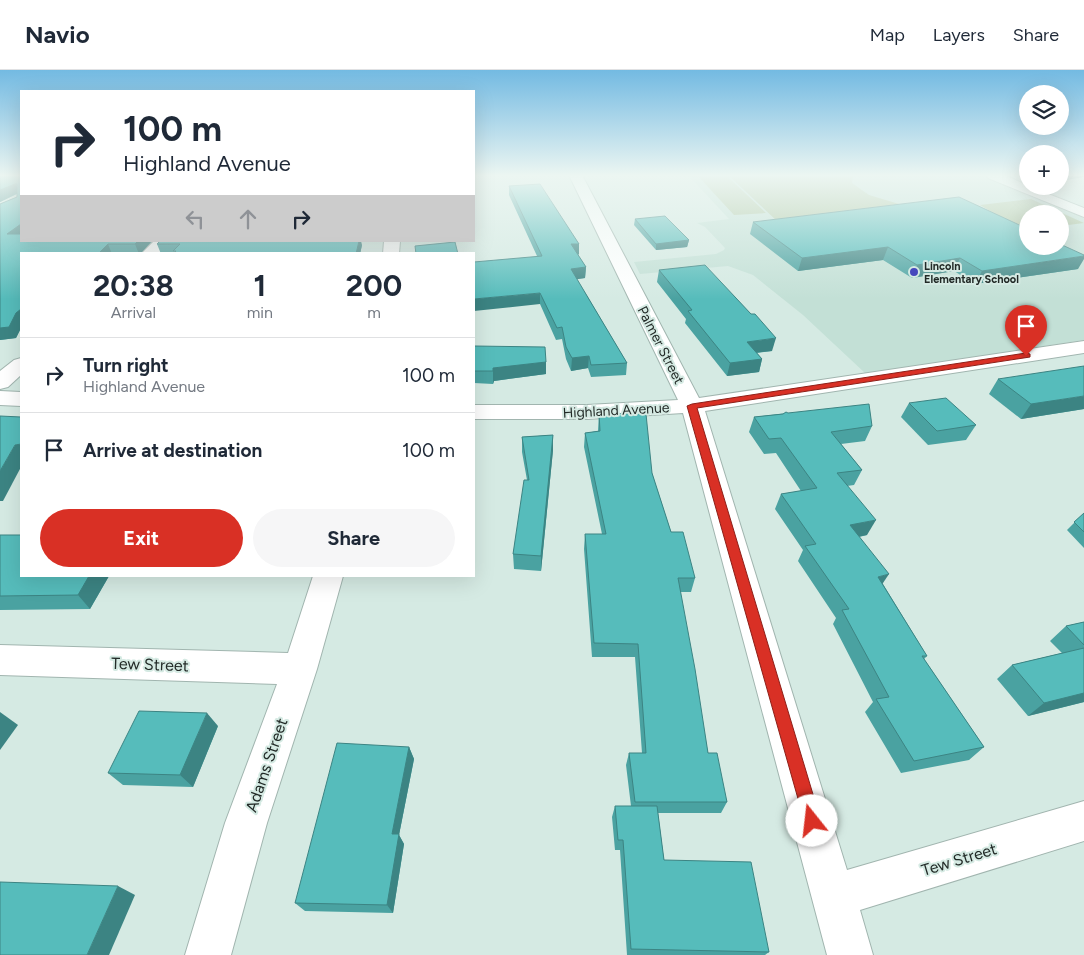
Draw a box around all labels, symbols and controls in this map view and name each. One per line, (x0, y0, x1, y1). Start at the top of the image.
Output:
text: Navio (25, 20, 90, 49)
text: Map (870, 24, 905, 46)
text: Layers (933, 24, 985, 46)
text: Share (1013, 24, 1059, 46)
map controls (1019, 85, 1069, 255)
button: layers (1019, 85, 1069, 135)
text: 100 m (123, 108, 222, 150)
icon: right (40, 110, 105, 175)
button: + (1019, 145, 1069, 195)
text: Highland Avenue (123, 150, 291, 177)
icon: left (181, 205, 209, 233)
icon: ahead (234, 205, 262, 233)
icon: right (287, 205, 315, 233)
button: − (1019, 205, 1069, 255)
place label: Lincoln Elementary School (924, 260, 1019, 286)
marker: Lincoln Elementary School (908, 266, 920, 278)
text: 20:38 (93, 267, 174, 304)
text: 1 (253, 267, 266, 304)
text: 200 (346, 267, 402, 304)
text: Arrival (111, 303, 156, 322)
text: min (247, 303, 273, 322)
text: m (367, 303, 381, 322)
street label: Palmer Street (634, 303, 687, 387)
pin (1005, 305, 1047, 356)
icon: arrive (1012, 312, 1040, 340)
text: Turn right (83, 354, 169, 377)
icon: right (40, 361, 68, 389)
text: 100 m (402, 364, 455, 387)
text: Highland Avenue (83, 377, 205, 396)
street label: Highland Avenue (562, 399, 670, 422)
icon: arrive (40, 436, 68, 464)
text: Arrive at destination (83, 439, 262, 462)
text: 100 m (402, 439, 455, 462)
button: Exit (40, 509, 243, 567)
button: Share (253, 509, 455, 567)
street label: Tew Street (111, 654, 189, 675)
street label: Adams Street (242, 716, 291, 815)
position arrow (785, 794, 837, 846)
street label: Tew Street (919, 839, 999, 880)

